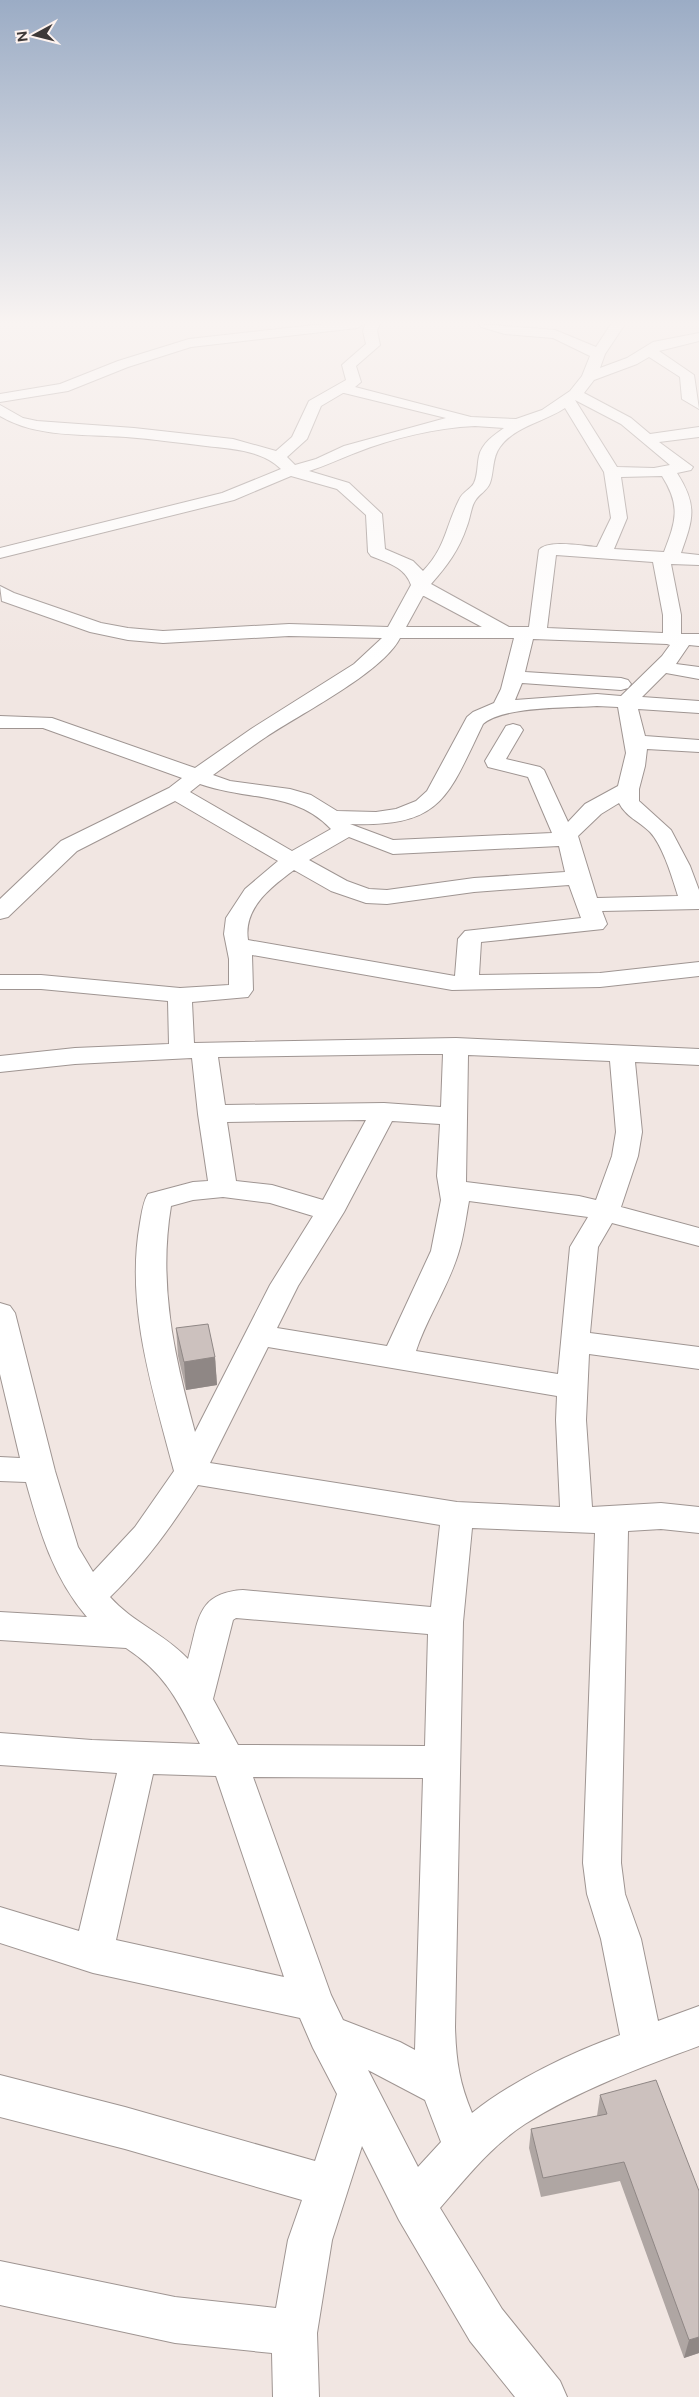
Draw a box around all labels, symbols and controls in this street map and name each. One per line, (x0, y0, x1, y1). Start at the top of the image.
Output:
north arrow (10, 10, 60, 60)
text: N (13, 30, 32, 43)

